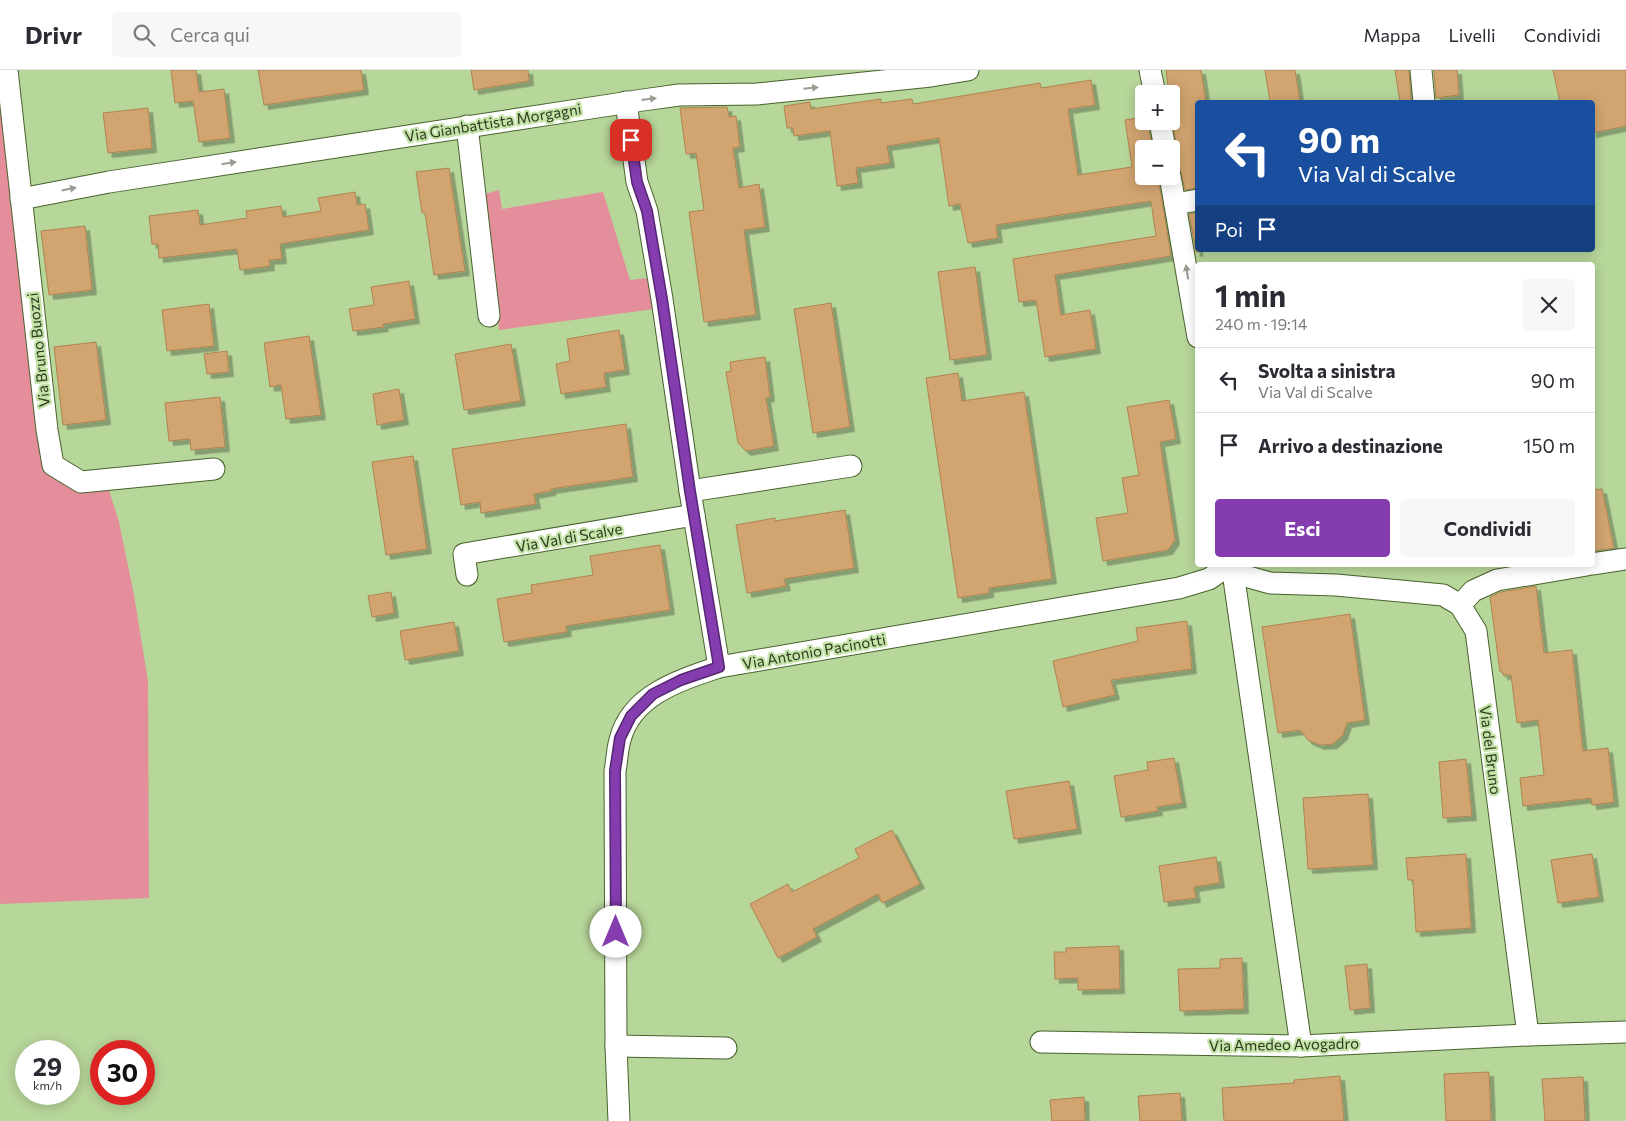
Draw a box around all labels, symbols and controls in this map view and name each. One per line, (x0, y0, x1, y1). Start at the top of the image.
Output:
search box (112, 12, 462, 57)
text: Drivr (25, 20, 82, 49)
icon: search (130, 21, 158, 49)
text: Cerca qui (170, 23, 250, 46)
text: Mappa (1363, 24, 1421, 46)
text: Livelli (1449, 24, 1496, 46)
text: Condividi (1524, 24, 1601, 46)
one-way arrow (804, 84, 820, 92)
map controls (1135, 85, 1180, 185)
button: + (1135, 85, 1180, 130)
one-way arrow (642, 95, 658, 103)
street label: Via Gianbattista Morgagni (403, 99, 583, 145)
text: 90 m (1298, 117, 1380, 160)
pin (610, 119, 652, 161)
icon: left (1215, 120, 1280, 185)
icon: arrive (617, 126, 645, 154)
button: − (1135, 140, 1180, 185)
one-way arrow (222, 159, 238, 167)
text: Via Val di Scalve (1298, 160, 1456, 187)
one-way arrow (61, 185, 77, 193)
icon: arrive (1253, 215, 1281, 243)
text: Poi (1215, 218, 1243, 241)
one-way arrow (1183, 263, 1191, 279)
text: 1 min (1215, 276, 1286, 313)
button: close (1523, 279, 1575, 331)
street label: Via Bruno Buozzi (23, 292, 53, 408)
text: 240 m · 19:14 (1215, 314, 1307, 333)
text: Svolta a sinistra (1258, 359, 1396, 382)
icon: left (1215, 366, 1243, 394)
text: 90 m (1531, 369, 1575, 392)
text: Via Val di Scalve (1258, 382, 1373, 401)
icon: arrive (1215, 431, 1243, 459)
text: Arrivo a destinazione (1258, 434, 1443, 457)
text: 150 m (1523, 434, 1575, 457)
button: Esci (1215, 499, 1390, 557)
button: Condividi (1400, 499, 1575, 557)
street label: Via Val di Scalve (514, 519, 624, 555)
street label: Via Antonio Pacinotti (741, 630, 887, 672)
street label: Via del Bruno (1477, 704, 1505, 796)
position arrow (589, 905, 641, 957)
street label: Via Amedeo Avogadro (1209, 1034, 1359, 1054)
speed limit sign: 30 (90, 1040, 155, 1105)
text: 29 (33, 1051, 62, 1081)
text: km/h (33, 1078, 62, 1092)

